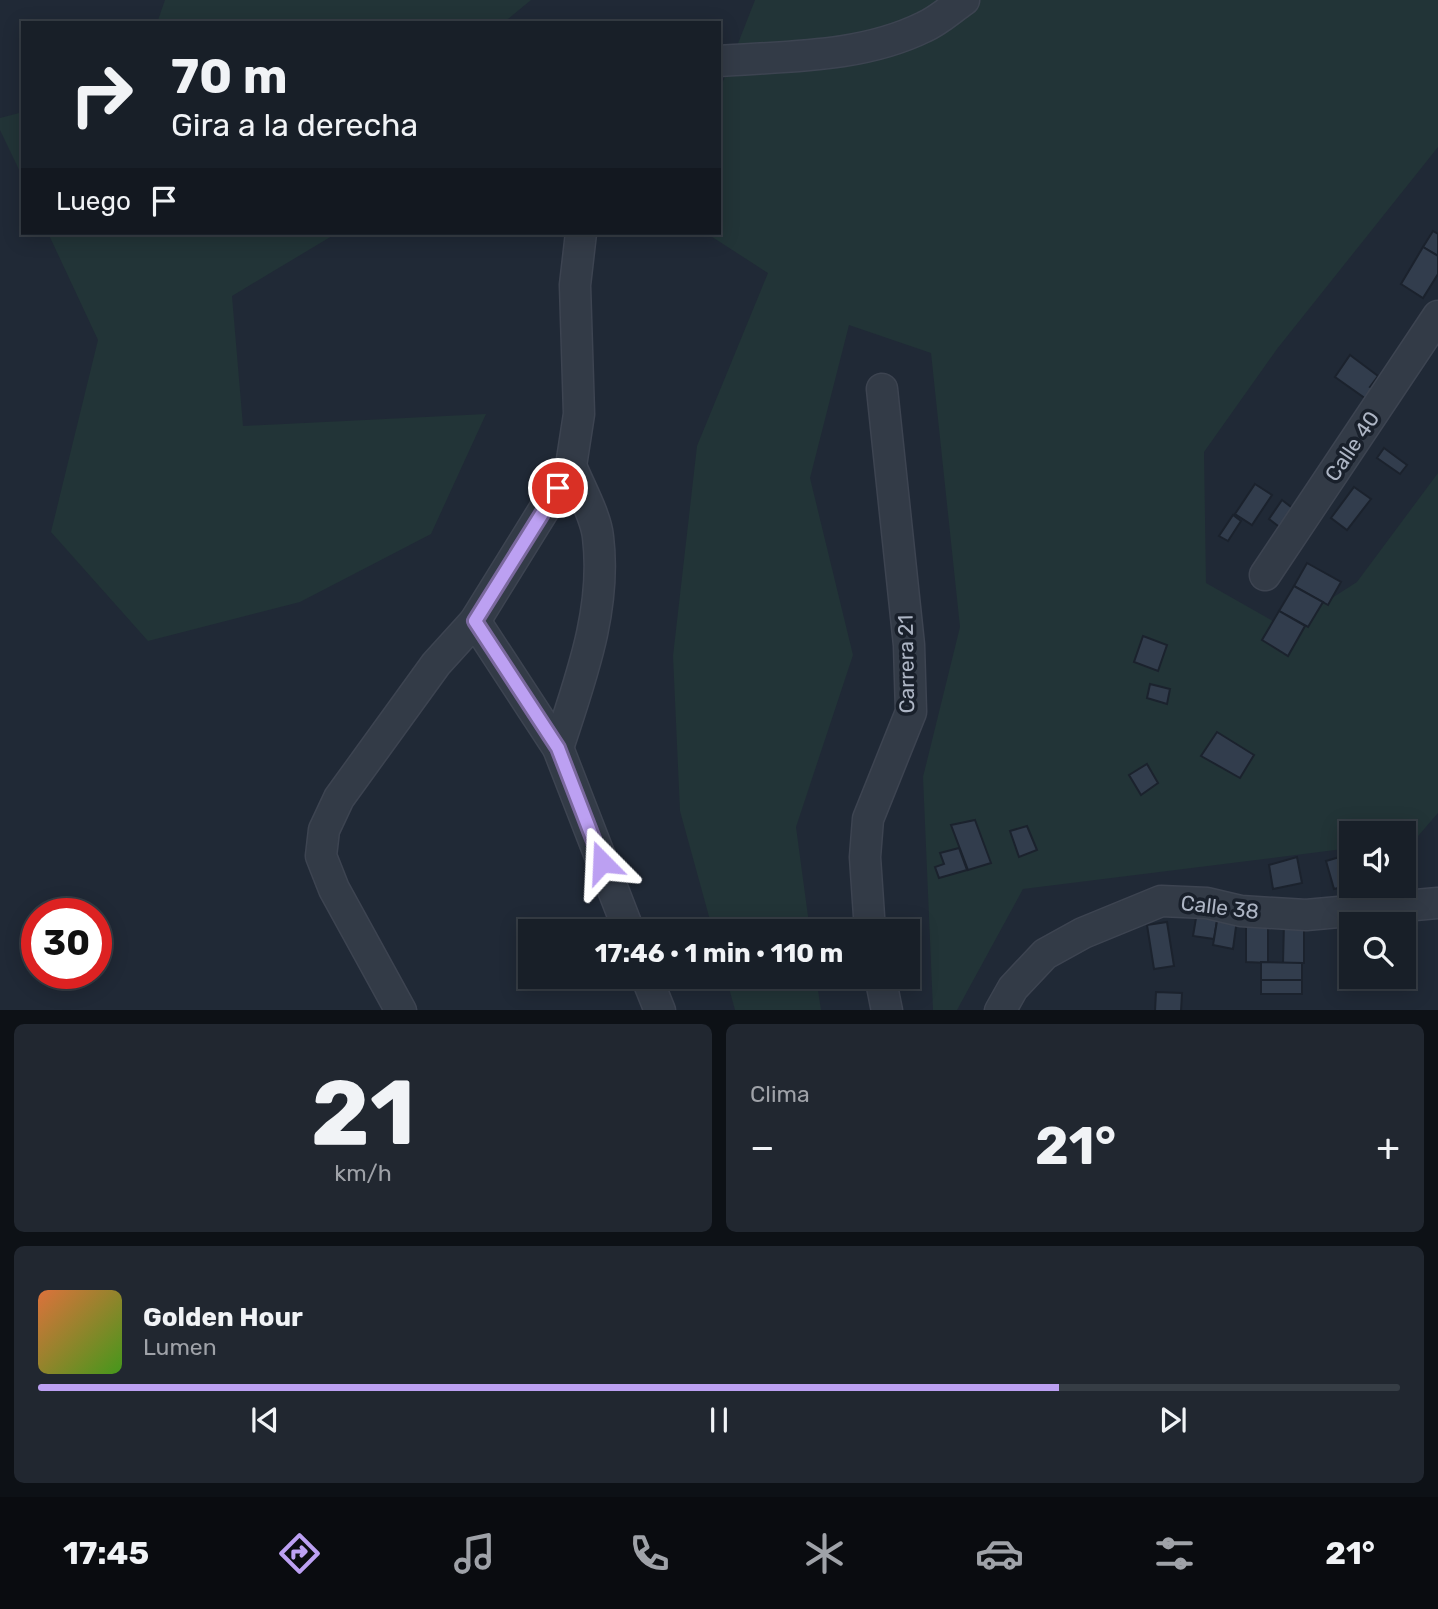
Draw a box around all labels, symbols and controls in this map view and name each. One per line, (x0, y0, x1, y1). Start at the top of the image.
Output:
text: 70 m (171, 47, 288, 105)
icon: right (56, 49, 147, 140)
text: Gira a la derecha (171, 106, 418, 144)
icon: arrive (145, 182, 183, 220)
text: Luego (56, 186, 131, 217)
street label: Calle 40 (1320, 406, 1384, 486)
pin (528, 458, 588, 518)
icon: arrive (539, 469, 577, 507)
street label: Carrera 21 (893, 614, 919, 714)
map controls (1339, 821, 1416, 989)
button: sound (1339, 821, 1416, 898)
position arrow (565, 825, 639, 899)
street label: Calle 38 (1179, 890, 1261, 924)
speed limit sign: 30 (21, 898, 112, 989)
button: search (1339, 912, 1416, 989)
text: 17:46 · 1 min · 110 m (595, 938, 843, 969)
text: 21 (311, 1059, 415, 1167)
text: Clima (750, 1080, 810, 1108)
text: 21° (1035, 1115, 1116, 1177)
text: − (750, 1124, 775, 1170)
text: + (1376, 1124, 1400, 1170)
text: km/h (334, 1159, 392, 1187)
text: Golden Hour (143, 1302, 303, 1333)
text: Lumen (143, 1333, 217, 1361)
icon: previous (246, 1401, 284, 1439)
icon: pause (700, 1401, 738, 1439)
icon: next (1154, 1401, 1192, 1439)
icon: directions (275, 1529, 324, 1578)
icon: music (450, 1529, 499, 1578)
icon: phone (625, 1529, 674, 1578)
icon: climate (800, 1529, 849, 1578)
icon: car (975, 1529, 1024, 1578)
icon: filters (1150, 1529, 1199, 1578)
text: 17:45 (63, 1534, 149, 1572)
text: 21° (1325, 1534, 1375, 1572)

